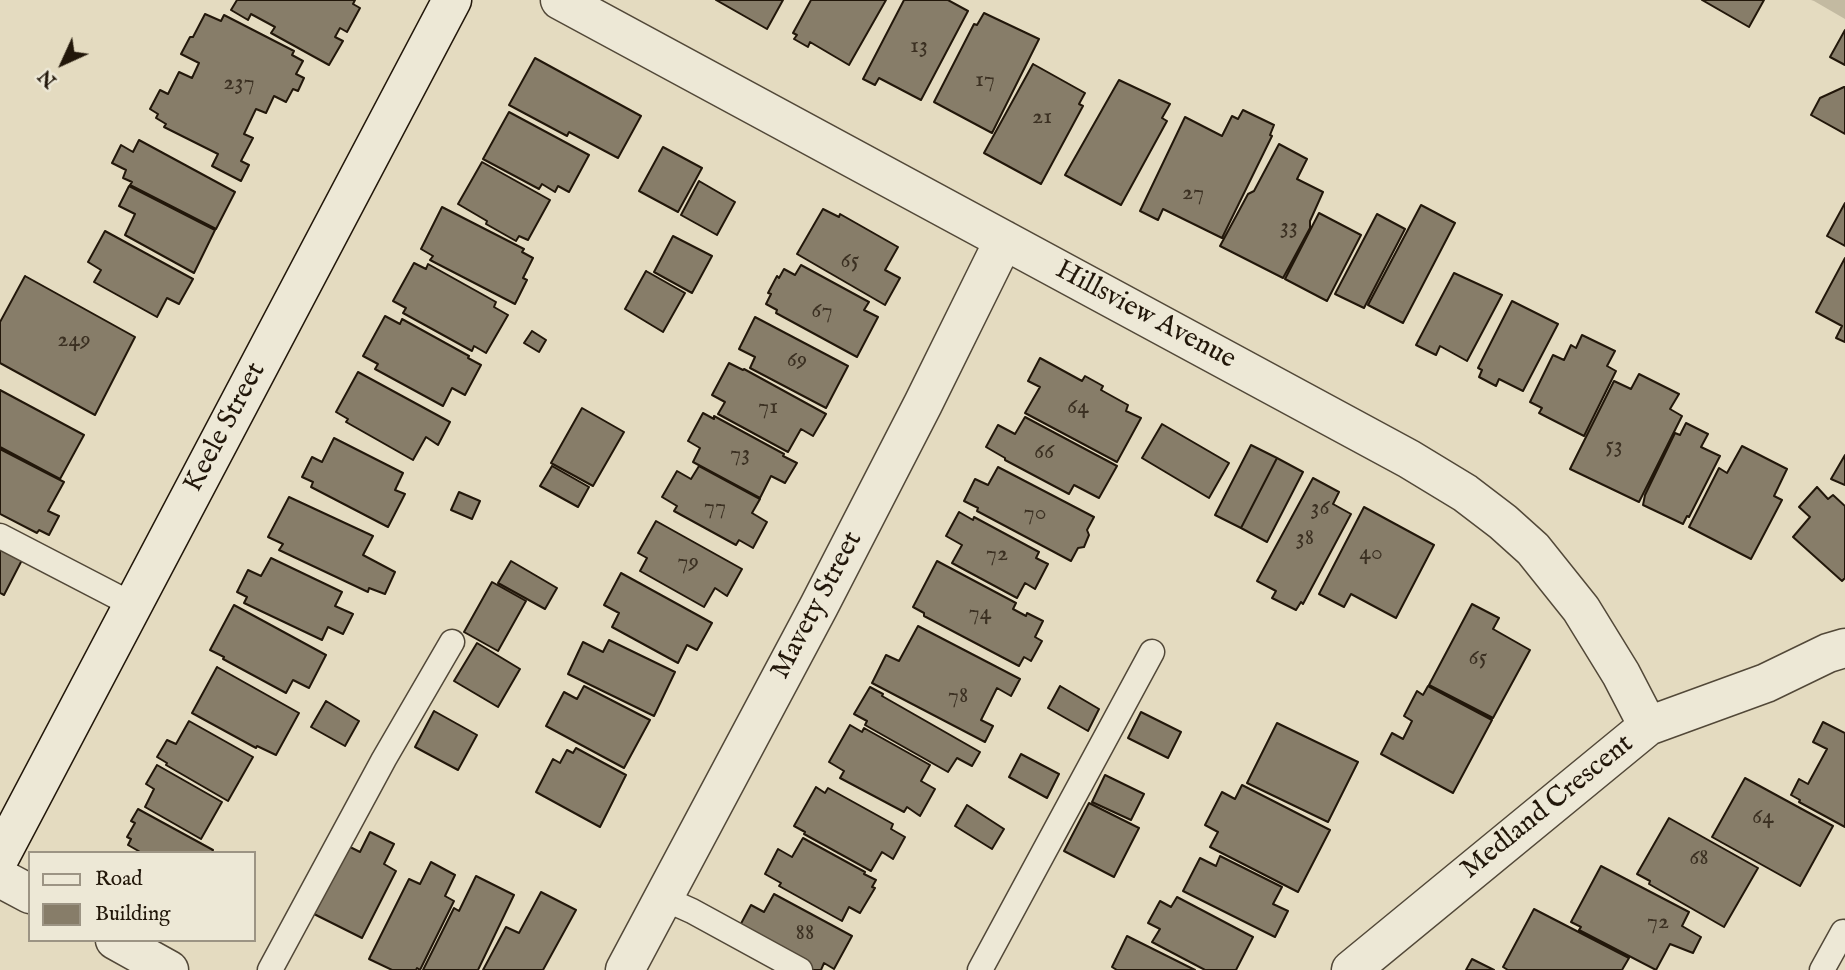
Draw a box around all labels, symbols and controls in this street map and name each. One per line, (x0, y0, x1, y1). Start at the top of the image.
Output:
north arrow (28, 28, 98, 98)
house number: 13 (910, 33, 928, 61)
text: N (34, 64, 62, 92)
house number: 17 (975, 67, 995, 95)
house number: 237 (223, 70, 255, 98)
house number: 21 (1032, 104, 1052, 132)
house number: 27 (1182, 180, 1204, 208)
house number: 33 (1280, 214, 1298, 242)
house number: 65 (841, 248, 859, 276)
street label: Hillsview Avenue (1049, 254, 1241, 378)
house number: 67 (811, 298, 833, 326)
house number: 249 (57, 327, 91, 355)
house number: 69 (787, 347, 807, 375)
street label: Keele Street (178, 357, 274, 499)
house number: 71 (758, 394, 778, 422)
house number: 64 (1067, 394, 1089, 422)
house number: 53 (1605, 433, 1623, 461)
house number: 66 (1034, 439, 1054, 467)
house number: 73 (730, 441, 750, 469)
house number: 77 (704, 494, 726, 522)
house number: 36 (1310, 495, 1330, 523)
house number: 70 (1023, 500, 1047, 528)
house number: 38 (1296, 525, 1314, 553)
street label: Mavety Street (765, 526, 871, 686)
house number: 40 (1359, 540, 1383, 568)
house number: 72 (986, 541, 1008, 569)
house number: 79 (677, 549, 699, 577)
house number: 74 (969, 600, 991, 628)
house number: 65 (1469, 645, 1487, 673)
house number: 78 (948, 683, 968, 711)
street label: Medland Crescent (1455, 728, 1641, 888)
house number: 64 (1752, 804, 1774, 832)
house number: 68 (1689, 845, 1709, 873)
legend (28, 851, 256, 942)
text: Road (95, 866, 142, 893)
text: Building (95, 901, 170, 928)
house number: 72 (1647, 909, 1669, 937)
house number: 88 (796, 920, 814, 948)

